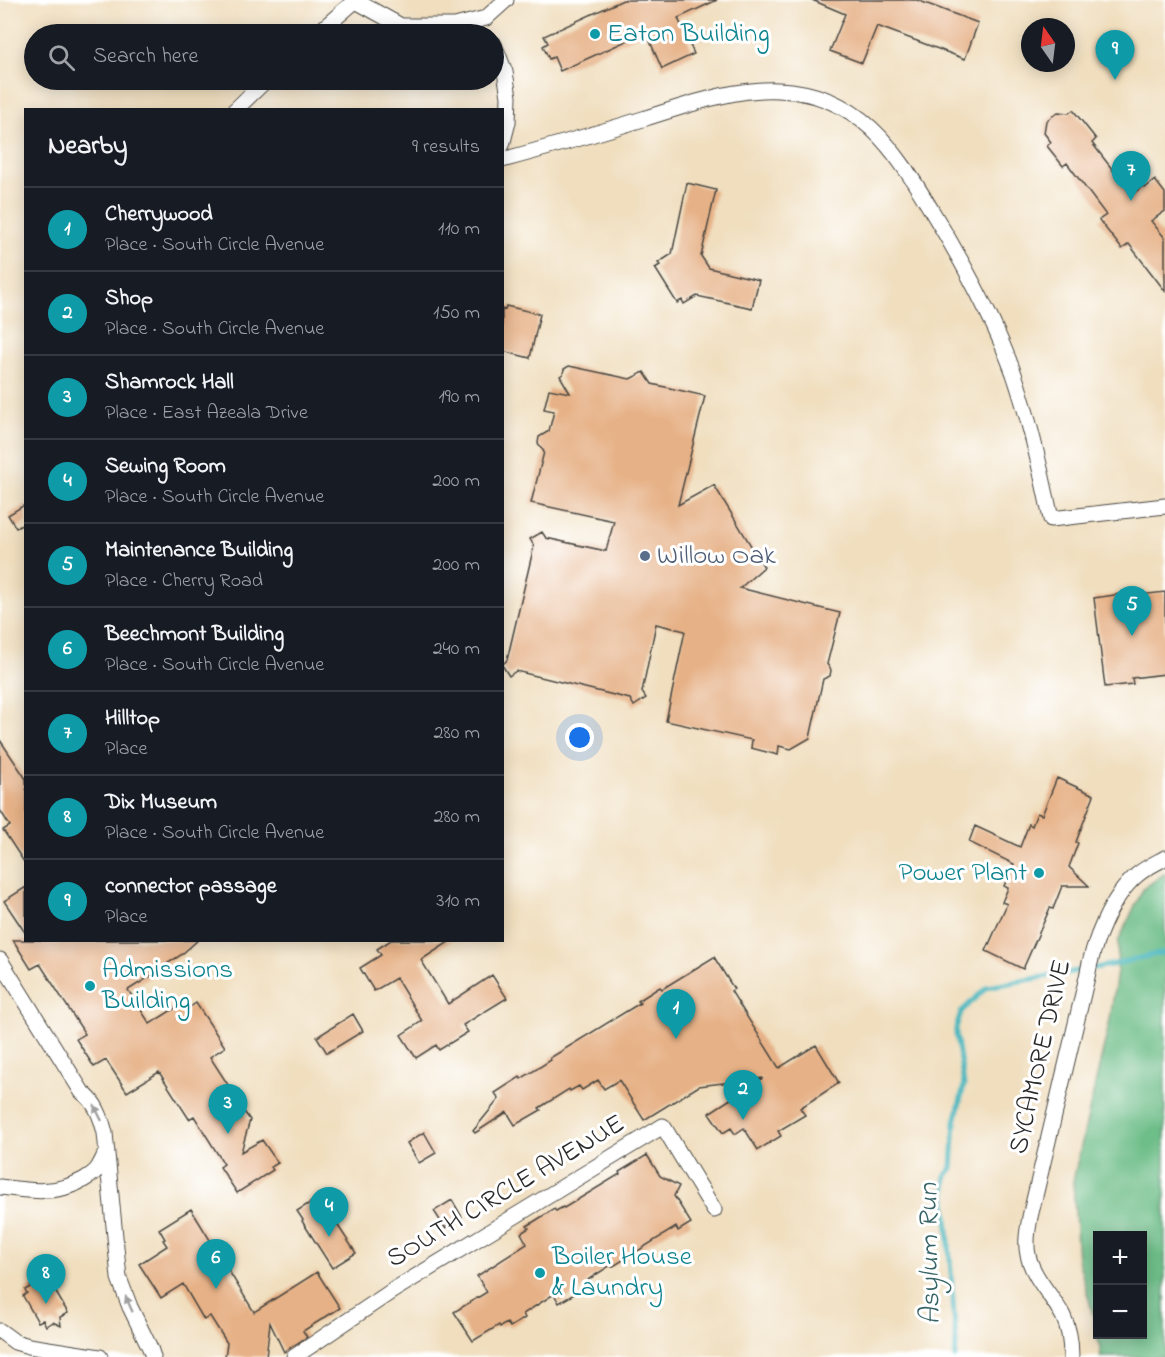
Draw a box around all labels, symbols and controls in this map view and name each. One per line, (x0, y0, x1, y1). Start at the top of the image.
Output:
place label: Eaton Building (607, 15, 770, 54)
north arrow (1021, 18, 1075, 72)
search box (24, 24, 504, 90)
marker: Eaton Building (588, 27, 602, 41)
pin: 9 (1096, 31, 1134, 80)
icon: search (45, 41, 78, 74)
text: Search here (93, 41, 198, 73)
text: Nearby (48, 128, 127, 166)
text: 9 results (412, 133, 480, 162)
pin: 7 (1112, 152, 1150, 201)
text: Cherrywood (105, 199, 213, 231)
text: 1 (64, 215, 71, 244)
text: 110 m (438, 215, 480, 244)
text: Place · South Circle Avenue (105, 231, 324, 260)
text: Shop (105, 283, 153, 315)
text: 2 (63, 299, 72, 328)
text: 150 m (433, 299, 480, 328)
text: Place · South Circle Avenue (105, 315, 324, 344)
text: Shamrock Hall (105, 367, 234, 399)
text: 3 (63, 383, 72, 412)
text: 190 m (438, 383, 480, 412)
text: Place · East Azeala Drive (105, 399, 308, 428)
text: Sewing Room (105, 451, 226, 483)
text: 4 (63, 467, 72, 496)
text: 200 m (432, 467, 480, 496)
text: Place · South Circle Avenue (105, 483, 324, 512)
text: Maintenance Building (105, 535, 293, 567)
place label: Willow Oak (657, 537, 776, 576)
marker: Willow Oak (638, 549, 652, 563)
text: 5 (62, 551, 73, 580)
text: 200 m (432, 551, 480, 580)
text: Place · Cherry Road (105, 567, 263, 596)
pin: 5 (1112, 586, 1152, 636)
text: Beechmont Building (105, 619, 284, 651)
text: 6 (63, 635, 72, 664)
text: 240 m (433, 635, 480, 664)
text: Place · South Circle Avenue (105, 651, 324, 680)
text: Hilltop (105, 703, 160, 735)
text: 7 (63, 719, 72, 748)
text: 280 m (433, 719, 480, 748)
your location (565, 723, 594, 752)
text: Place (105, 735, 147, 764)
text: Dix Museum (105, 787, 217, 819)
text: 8 (64, 803, 71, 832)
text: 280 m (433, 803, 480, 832)
text: Place · South Circle Avenue (105, 819, 324, 848)
place label: Power Plant (899, 854, 1027, 893)
marker: Power Plant (1032, 866, 1046, 880)
text: connector passage (105, 871, 277, 903)
text: 9 (64, 887, 71, 916)
text: 310 m (436, 887, 480, 916)
text: Place (105, 903, 147, 932)
place label: Admissions Building (101, 951, 233, 1021)
street label: SYCAMORE DRIVE (1000, 956, 1082, 1158)
marker: Admissions Building (83, 979, 97, 993)
pin: 1 (656, 990, 696, 1039)
pin: 2 (724, 1070, 762, 1120)
pin: 3 (208, 1084, 248, 1134)
one-way arrow (93, 1104, 102, 1121)
street label: SOUTH CIRCLE AVENUE (380, 1105, 632, 1279)
water label: Asylum Run (909, 1182, 953, 1325)
pin: 4 (310, 1188, 348, 1237)
map controls (1093, 1231, 1147, 1339)
button: + (1093, 1231, 1147, 1285)
place label: Boiler House & Laundry (551, 1238, 693, 1308)
pin: 6 (196, 1240, 236, 1289)
pin: 8 (26, 1254, 66, 1304)
marker: Boiler House & Laundry (533, 1266, 547, 1280)
button: − (1093, 1285, 1147, 1339)
one-way arrow (124, 1294, 134, 1312)

